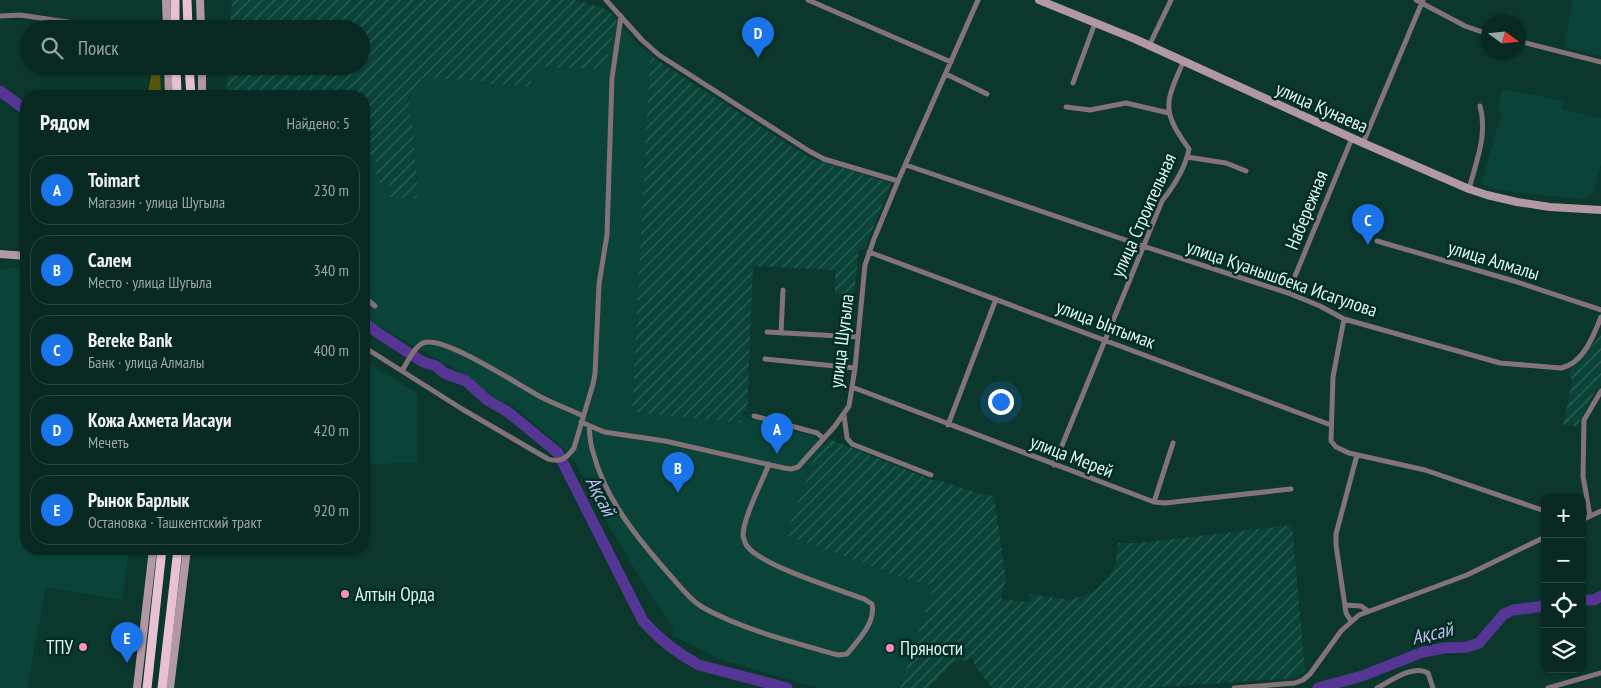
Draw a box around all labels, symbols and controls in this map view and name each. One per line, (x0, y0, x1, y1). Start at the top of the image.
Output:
north arrow (1481, 15, 1526, 60)
pin: D (742, 17, 774, 58)
search box (20, 20, 370, 75)
icon: search (38, 34, 66, 62)
text: Поиск (78, 36, 119, 60)
street label: улица Кунаева (1272, 76, 1372, 138)
text: Рядом (40, 109, 90, 136)
text: Найдено: 5 (287, 113, 350, 133)
street label: улица Строительная (1105, 149, 1181, 281)
street label: Набережная (1279, 167, 1333, 253)
text: Toimart (88, 168, 140, 192)
text: A (53, 180, 61, 200)
text: 230 m (314, 180, 349, 200)
text: Магазин · улица Шугыла (88, 192, 225, 212)
pin: C (1352, 204, 1384, 245)
street label: улица Куанышбека Исагулова (1183, 234, 1381, 322)
street label: улица Алмалы (1445, 235, 1543, 285)
text: Салем (88, 248, 131, 272)
text: B (53, 260, 61, 280)
text: 340 m (314, 260, 349, 280)
text: Место · улица Шугыла (88, 272, 212, 292)
street label: улица Шугыла (823, 293, 859, 389)
street label: улица Ынтымак (1053, 294, 1160, 354)
text: Bereke Bank (88, 328, 172, 352)
text: C (53, 340, 61, 360)
text: 400 m (314, 340, 349, 360)
text: Банк · улица Алмалы (88, 352, 204, 372)
your location (988, 389, 1014, 415)
text: Кожа Ахмета Иасауи (88, 408, 231, 432)
pin: A (761, 413, 793, 454)
text: D (53, 420, 61, 440)
text: 420 m (314, 420, 349, 440)
street label: улица Мерей (1027, 429, 1117, 483)
text: Мечеть (88, 432, 129, 452)
pin: B (662, 452, 694, 493)
water label: Ақсай (580, 472, 623, 522)
text: Рынок Барлык (88, 488, 189, 512)
map controls (1541, 493, 1586, 673)
button: + (1541, 493, 1586, 538)
text: E (54, 500, 60, 520)
text: 920 m (314, 500, 349, 520)
text: Остановка · Ташкентский тракт (88, 512, 262, 532)
button: − (1541, 538, 1586, 583)
place label: Алтын Орда (355, 582, 435, 606)
button: locate (1541, 583, 1586, 628)
marker: Алтын Орда (339, 588, 351, 600)
water label: Ақсай (1409, 615, 1457, 650)
pin: E (111, 622, 143, 663)
button: layers (1541, 628, 1586, 673)
place label: ТПУ (46, 635, 73, 659)
place label: Пряности (900, 636, 963, 660)
marker: ТПУ (77, 641, 89, 653)
marker: Пряности (884, 642, 896, 654)

